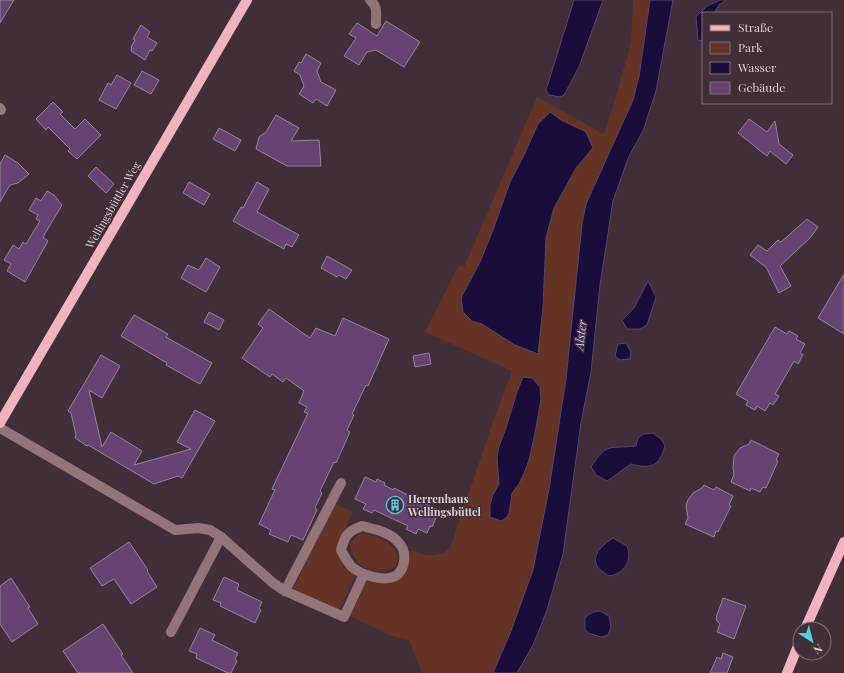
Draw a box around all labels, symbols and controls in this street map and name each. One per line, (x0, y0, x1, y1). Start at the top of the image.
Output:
legend (702, 12, 832, 104)
text: Straße (738, 19, 773, 35)
text: Park (738, 39, 763, 55)
text: Wasser (737, 59, 777, 75)
text: Gebäude (738, 79, 785, 95)
street label: Wellingsbüttler Weg (81, 159, 144, 252)
water label: Alster (570, 318, 590, 353)
place label: Herrenhaus Wellingsbüttel (407, 491, 482, 519)
building icon: Herrenhaus Wellingsbüttel (385, 495, 405, 515)
north arrow (792, 621, 832, 661)
text: N (811, 641, 826, 658)

